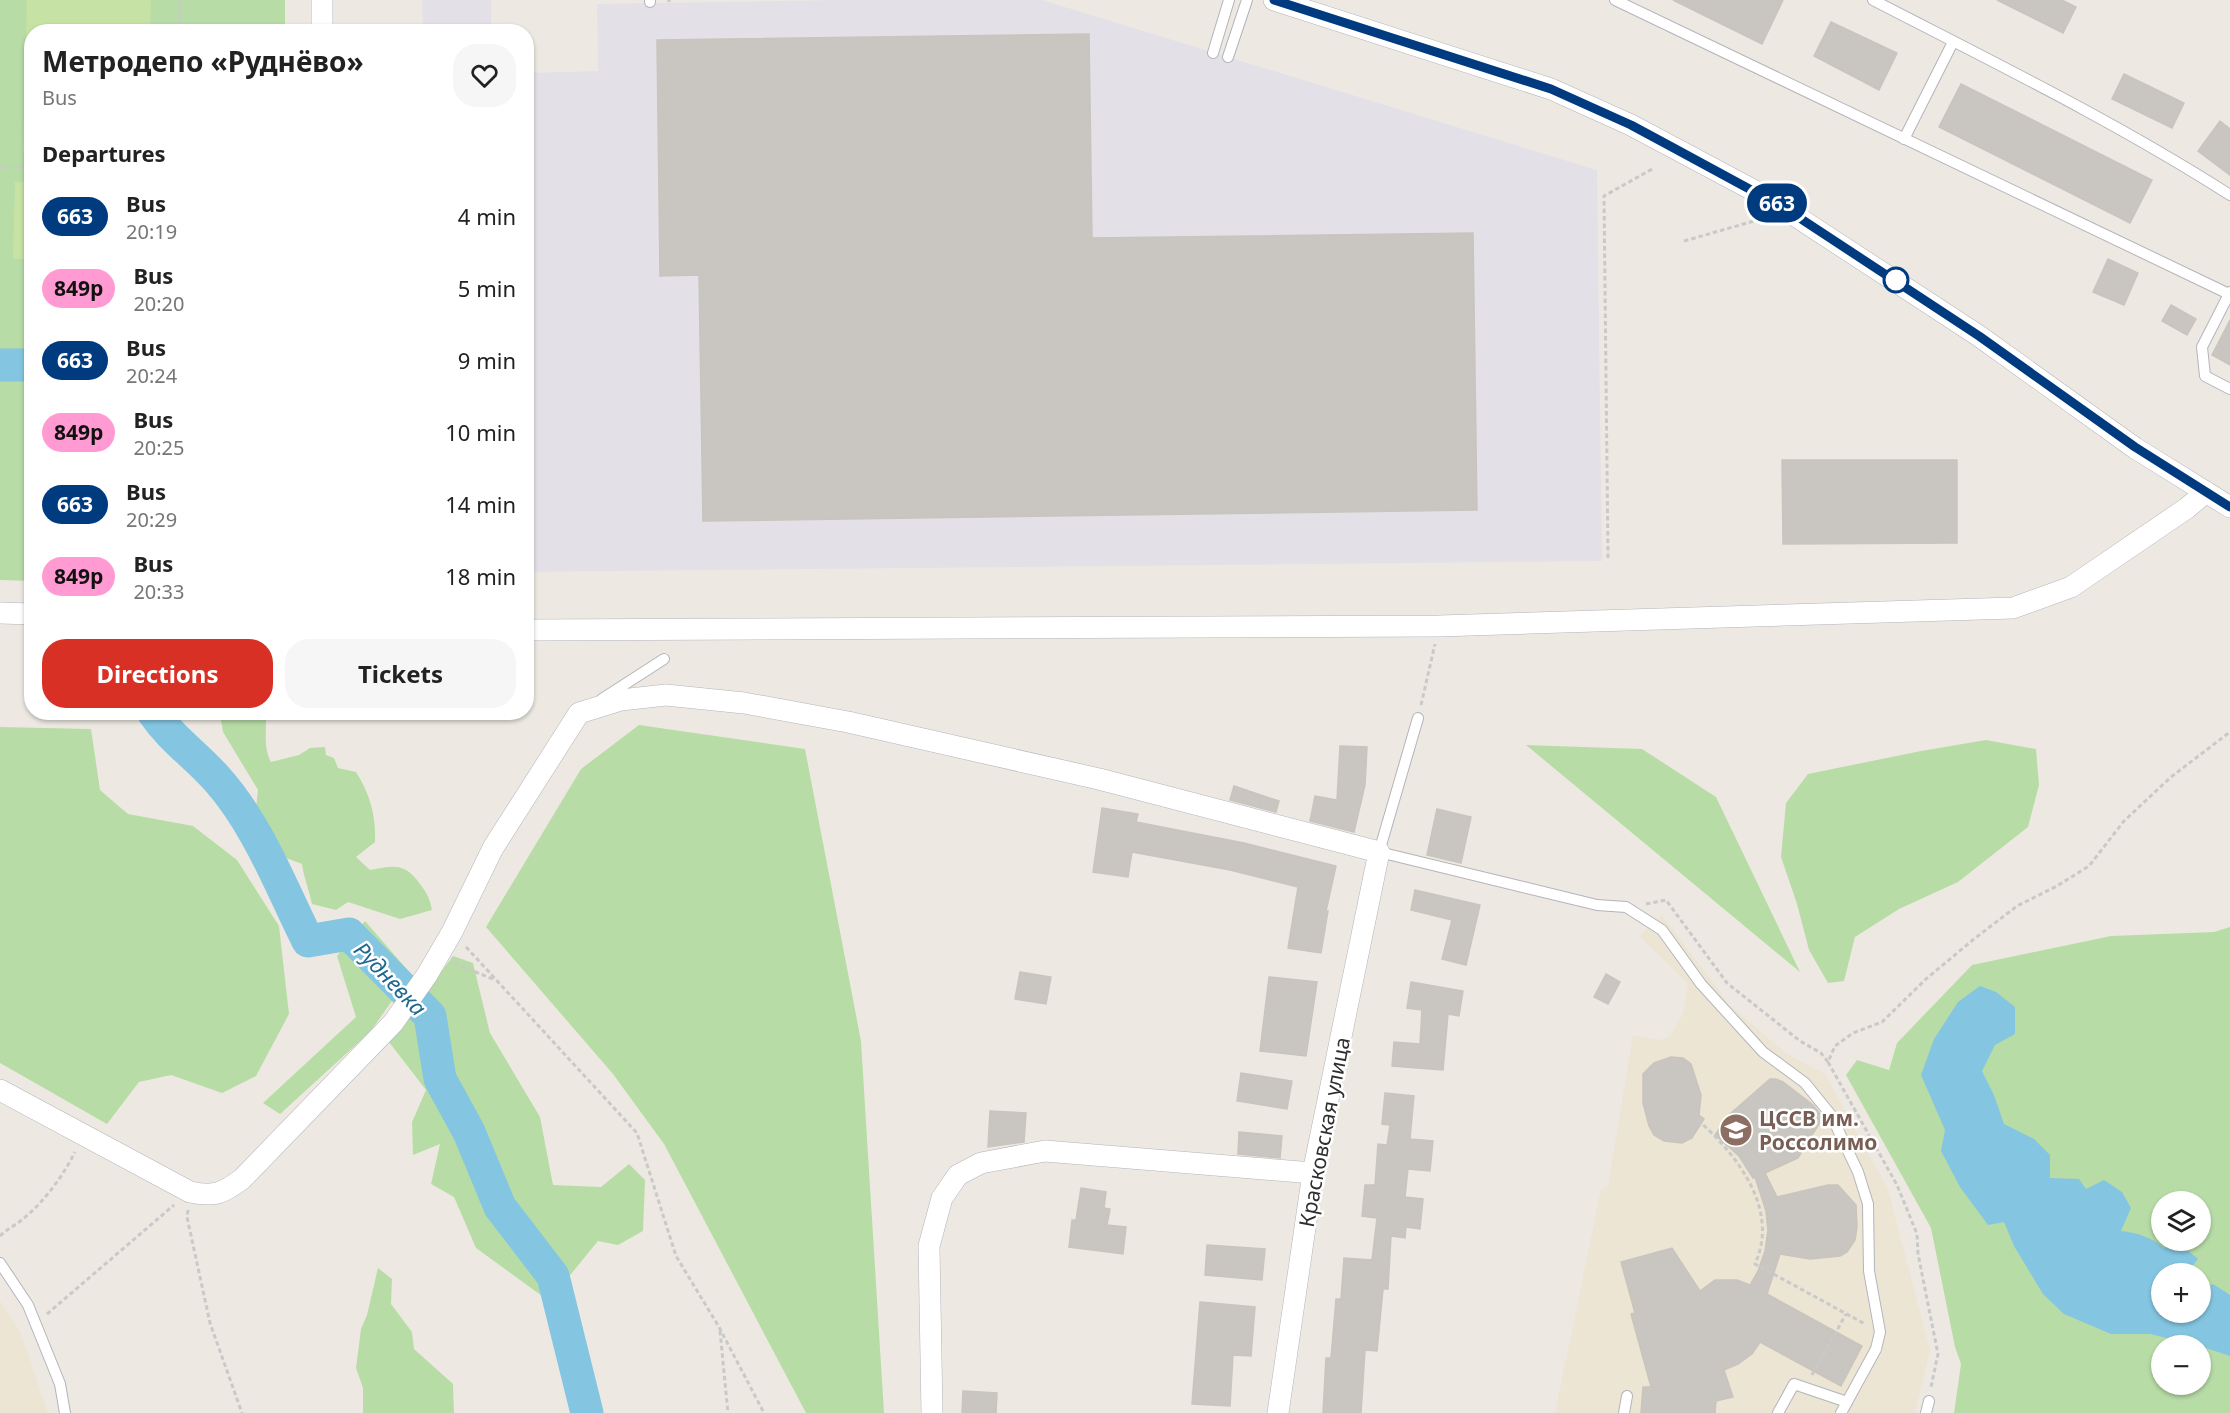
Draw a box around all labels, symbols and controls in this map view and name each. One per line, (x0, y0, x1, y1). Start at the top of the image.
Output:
text: Метродепо «Руднёво» (42, 42, 364, 80)
button: heart (453, 44, 516, 107)
text: Bus (42, 84, 77, 111)
text: Departures (42, 138, 166, 168)
line badge: 663 (1742, 184, 1812, 222)
text: Bus (126, 188, 166, 218)
text: 663 (1759, 189, 1795, 217)
text: 4 min (458, 201, 516, 231)
text: 663 (57, 202, 93, 230)
text: 20:19 (126, 218, 177, 245)
text: Bus (133, 260, 173, 290)
unlabelled marker (1883, 267, 1909, 293)
text: 5 min (458, 273, 516, 303)
text: 849р (54, 274, 103, 302)
text: 20:20 (133, 290, 185, 317)
text: Bus (126, 332, 166, 362)
text: 9 min (458, 345, 516, 375)
text: 663 (57, 346, 93, 374)
text: 20:24 (126, 362, 177, 389)
text: Bus (133, 404, 173, 434)
text: 10 min (445, 417, 516, 447)
text: 849р (54, 418, 103, 446)
text: 20:25 (133, 434, 185, 461)
text: Bus (126, 476, 166, 506)
text: 14 min (445, 489, 516, 519)
text: 663 (57, 490, 93, 518)
text: 20:29 (126, 506, 177, 533)
text: Bus (133, 548, 173, 578)
text: 18 min (445, 561, 516, 591)
text: 849р (54, 562, 103, 590)
text: 20:33 (133, 578, 185, 605)
button: Directions (42, 639, 273, 708)
button: Tickets (285, 639, 516, 708)
water label: Рудневка (348, 934, 434, 1022)
street label: Красковская улица (1292, 1035, 1356, 1229)
place label: ЦССВ им. Россолимо (1759, 1104, 1877, 1156)
school or university icon: ЦССВ им. Россолимо (1718, 1112, 1754, 1148)
map controls (2151, 1191, 2211, 1395)
button: layers (2151, 1191, 2211, 1251)
button: + (2151, 1263, 2211, 1323)
button: − (2151, 1335, 2211, 1395)

